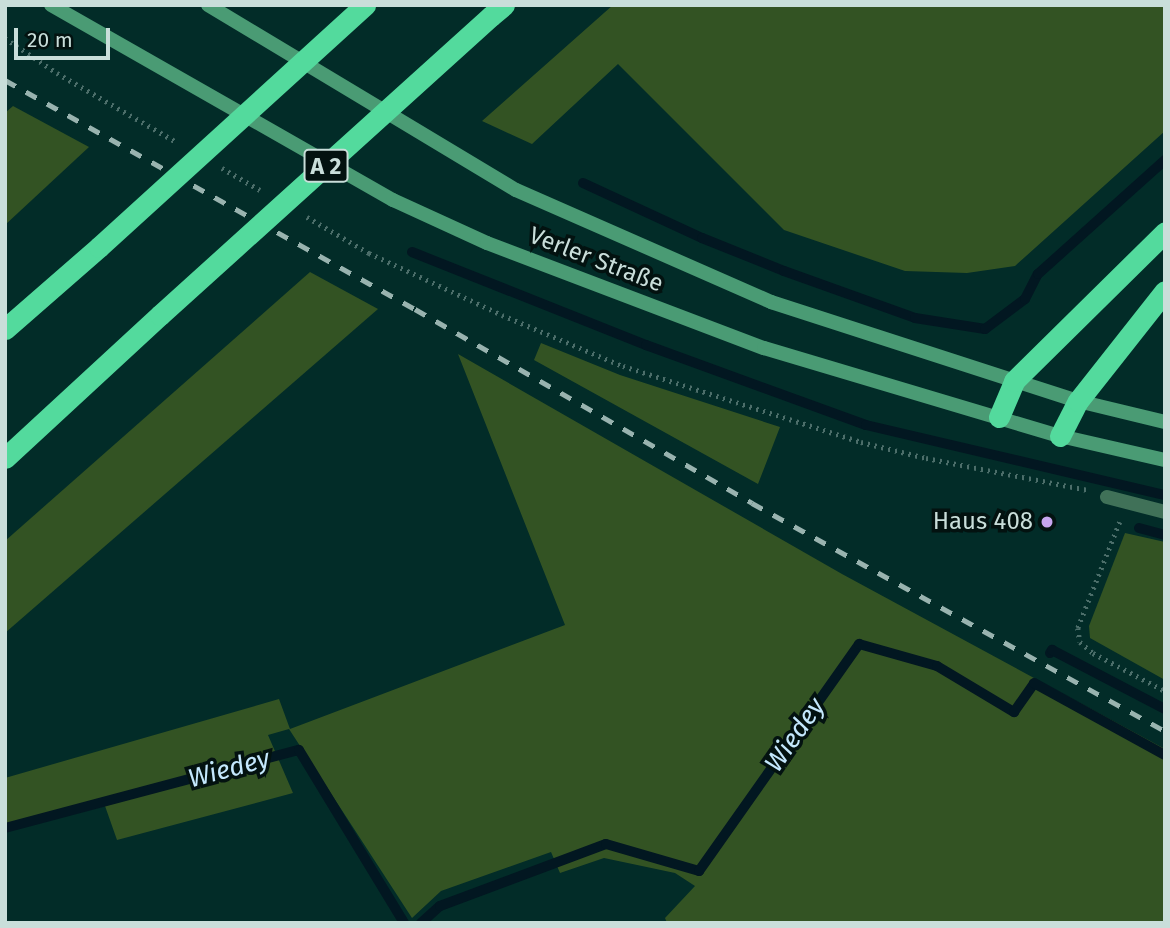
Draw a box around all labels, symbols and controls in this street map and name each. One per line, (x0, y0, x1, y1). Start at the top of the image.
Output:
scale bar (18, 14, 114, 58)
text: 20 m (27, 27, 73, 53)
road number: A 2 (303, 146, 349, 186)
street label: Verler Straße (525, 221, 667, 299)
place label: Haus 408 (933, 508, 1033, 536)
marker: Haus 408 (1039, 514, 1055, 530)
water label: Wiedey (758, 692, 832, 778)
water label: Wiedey (185, 743, 273, 795)

